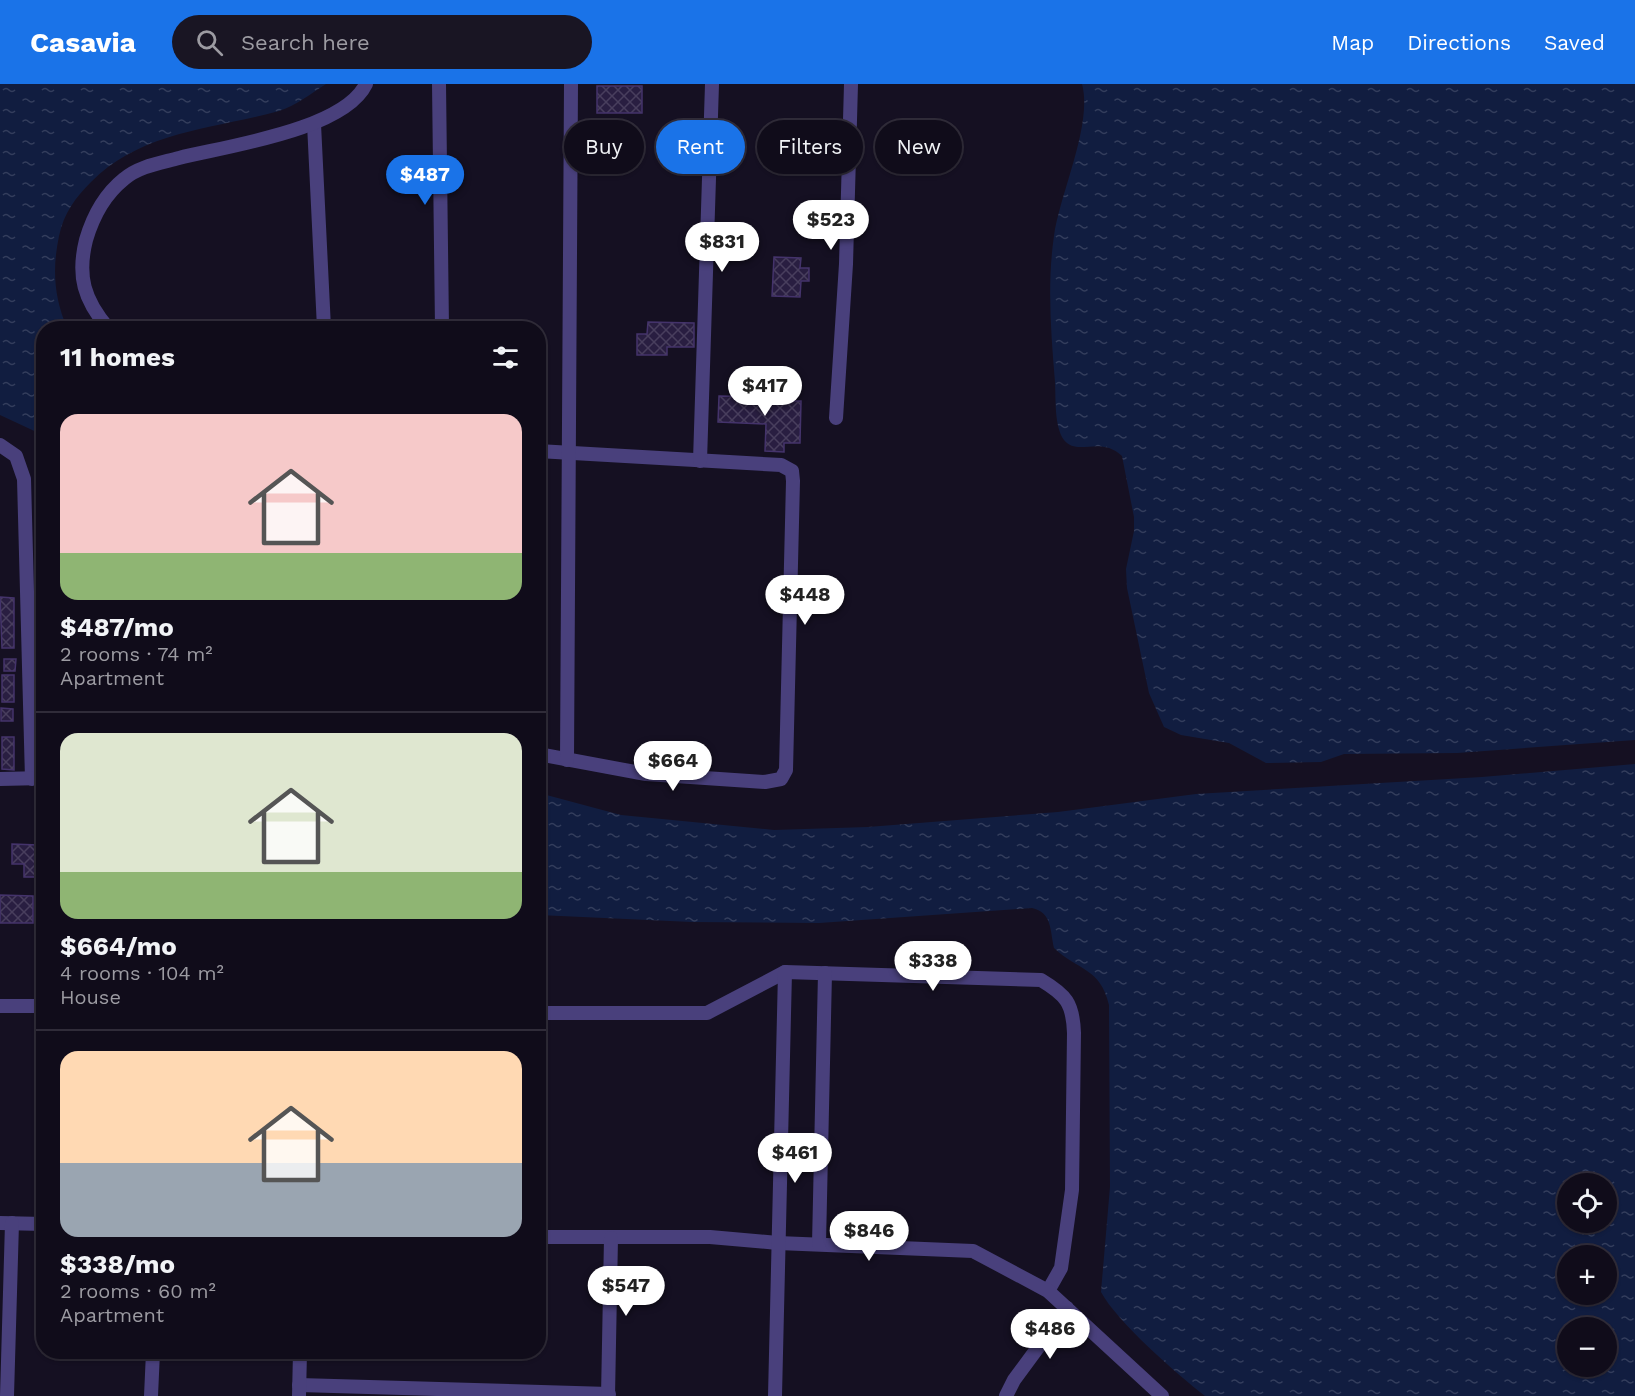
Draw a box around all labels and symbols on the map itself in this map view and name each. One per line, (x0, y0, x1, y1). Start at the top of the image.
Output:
pin: $487 (389, 155, 461, 206)
pin: $523 (795, 200, 867, 251)
pin: $831 (686, 222, 758, 273)
pin: $417 (729, 366, 801, 417)
pin: $448 (769, 575, 841, 626)
pin: $664 (637, 741, 709, 792)
pin: $338 (897, 941, 969, 992)
pin: $461 (759, 1133, 831, 1184)
pin: $846 (833, 1211, 905, 1262)
pin: $547 (590, 1266, 662, 1317)
pin: $486 (1014, 1309, 1086, 1360)

